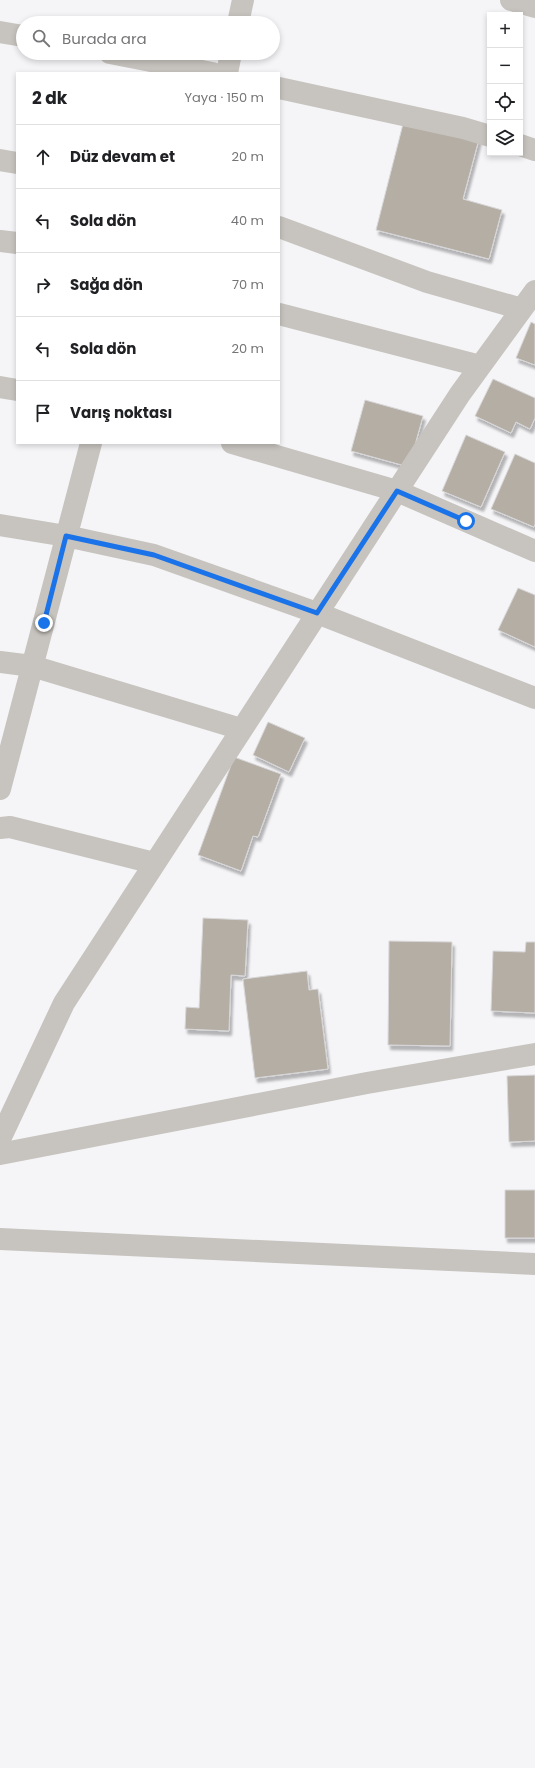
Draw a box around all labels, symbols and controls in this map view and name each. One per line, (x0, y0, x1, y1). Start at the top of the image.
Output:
map controls (487, 12, 523, 156)
button: + (487, 12, 523, 48)
search box (16, 16, 280, 60)
icon: search (30, 27, 52, 49)
text: Burada ara (62, 28, 147, 49)
button: − (487, 48, 523, 84)
button: locate (487, 84, 523, 120)
text: 2 dk (32, 86, 67, 110)
text: Yaya · 150 m (184, 88, 264, 107)
button: layers (487, 120, 523, 156)
icon: ahead (32, 146, 54, 168)
text: Düz devam et (70, 146, 175, 167)
text: 20 m (231, 147, 264, 166)
icon: left (32, 210, 54, 232)
text: Sola dön (70, 210, 136, 231)
text: 40 m (231, 211, 264, 230)
icon: right (32, 274, 54, 296)
text: Sağa dön (70, 274, 143, 295)
text: 70 m (232, 275, 264, 294)
icon: left (32, 338, 54, 360)
text: Sola dön (70, 338, 136, 359)
text: 20 m (231, 339, 264, 358)
icon: arrive (32, 402, 54, 424)
text: Varış noktası (70, 402, 172, 423)
route start (457, 512, 475, 530)
route end (35, 614, 53, 632)

